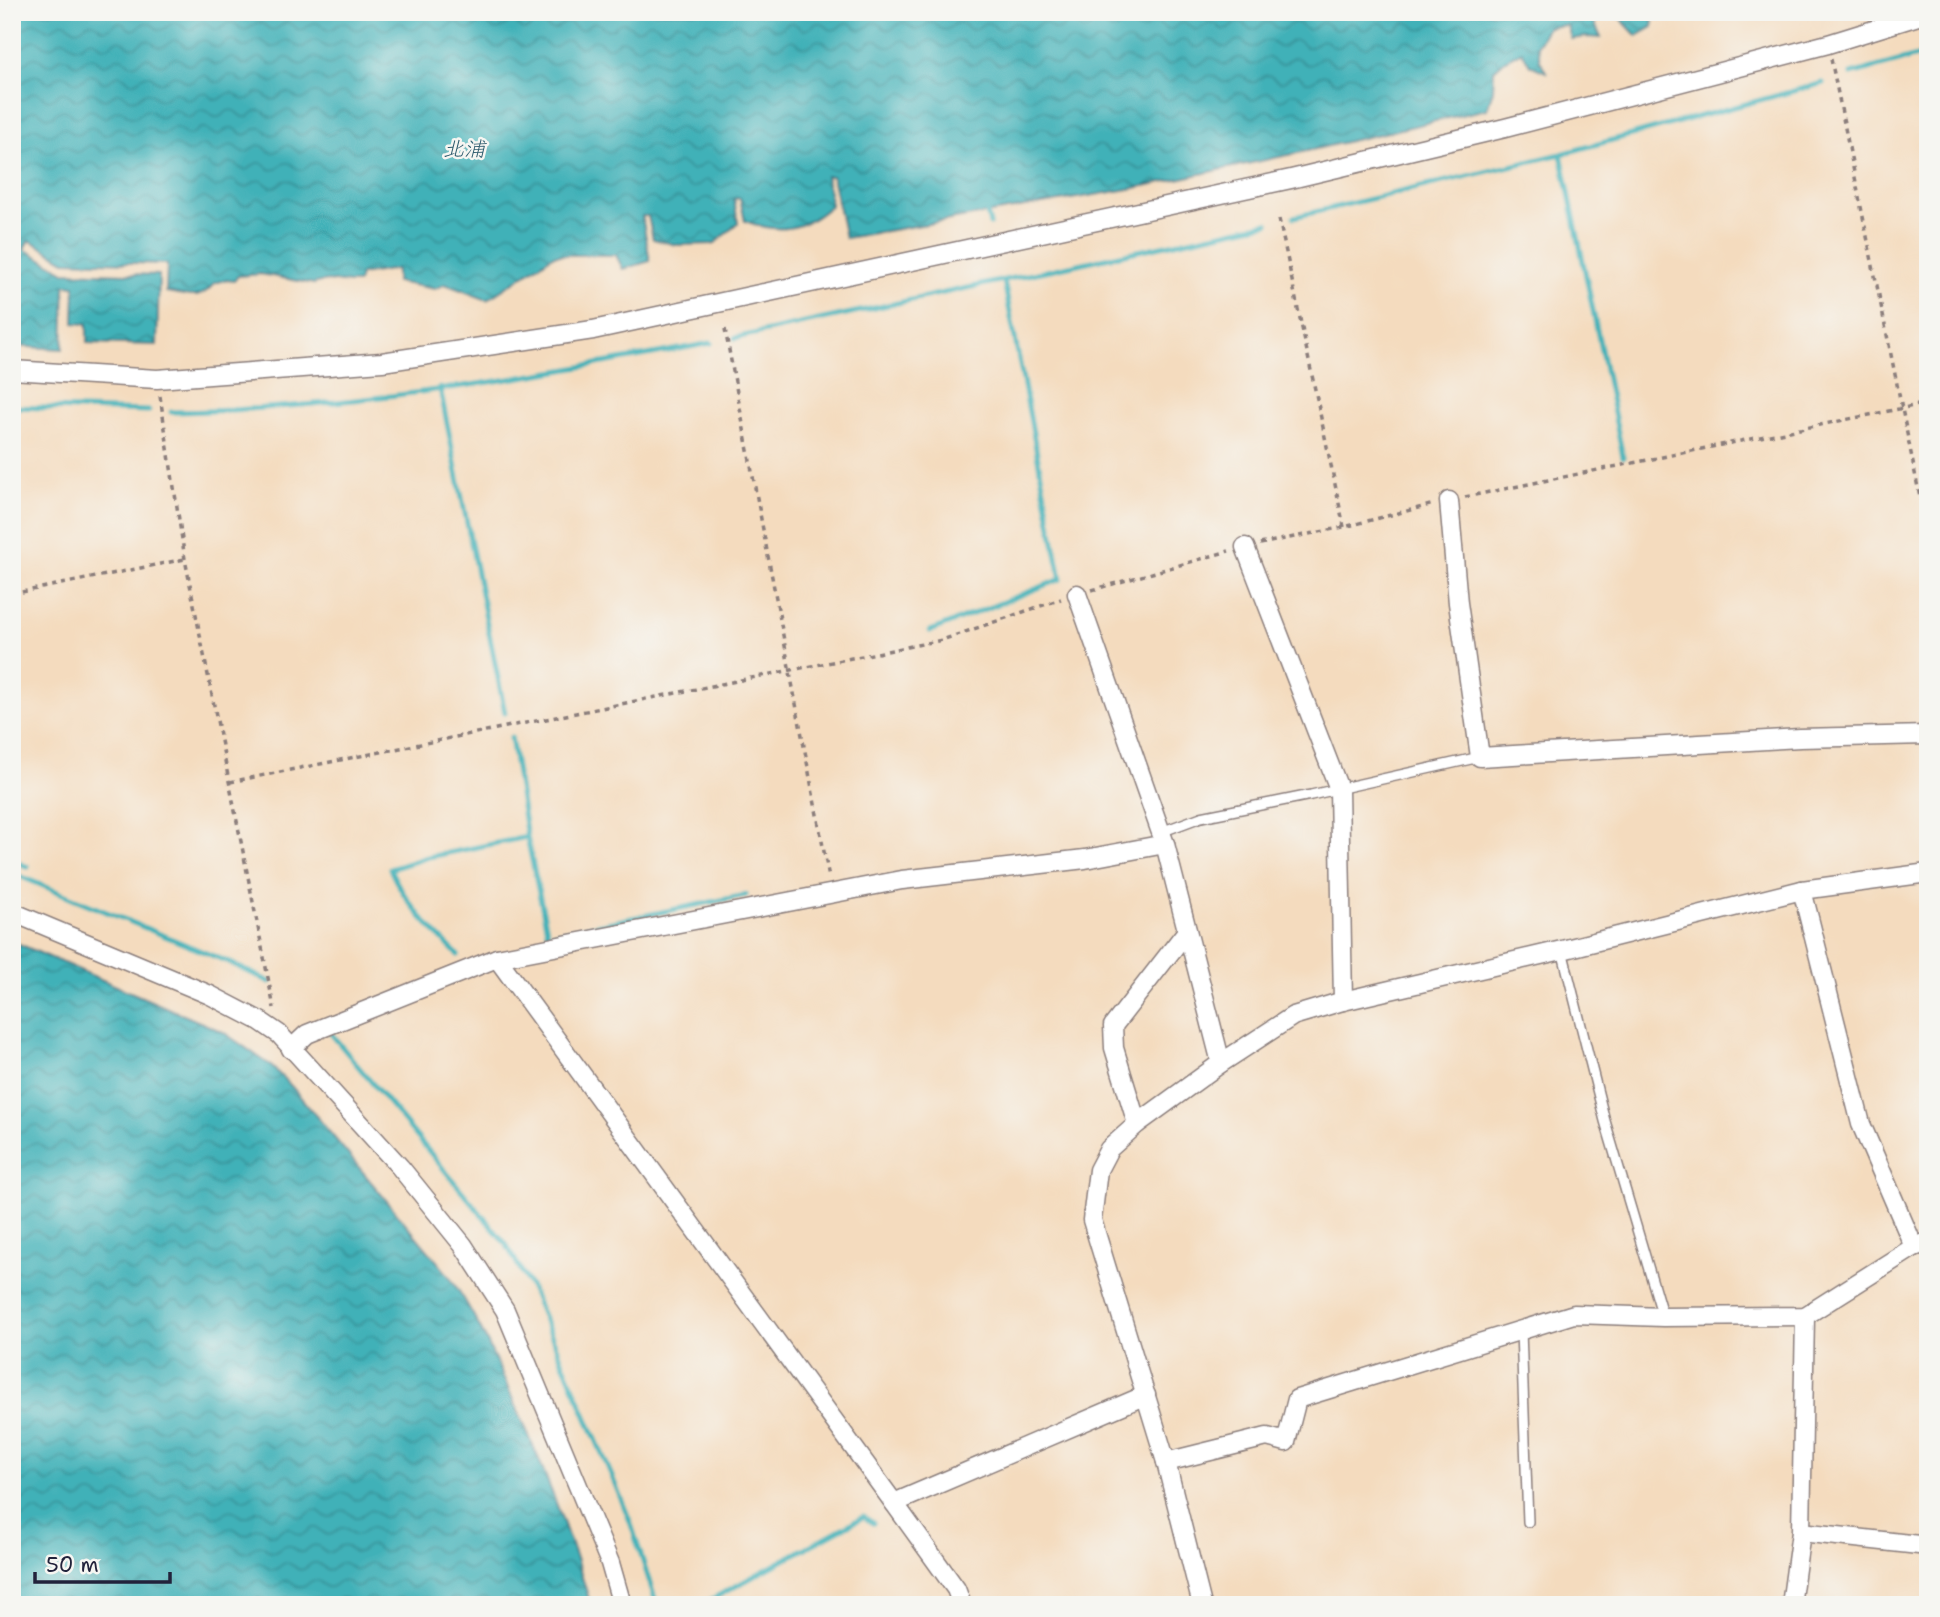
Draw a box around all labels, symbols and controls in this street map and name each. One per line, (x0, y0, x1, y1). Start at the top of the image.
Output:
water label: 北浦 (443, 135, 487, 163)
scale bar (35, 1540, 170, 1584)
text: 50 m (46, 1551, 99, 1579)

